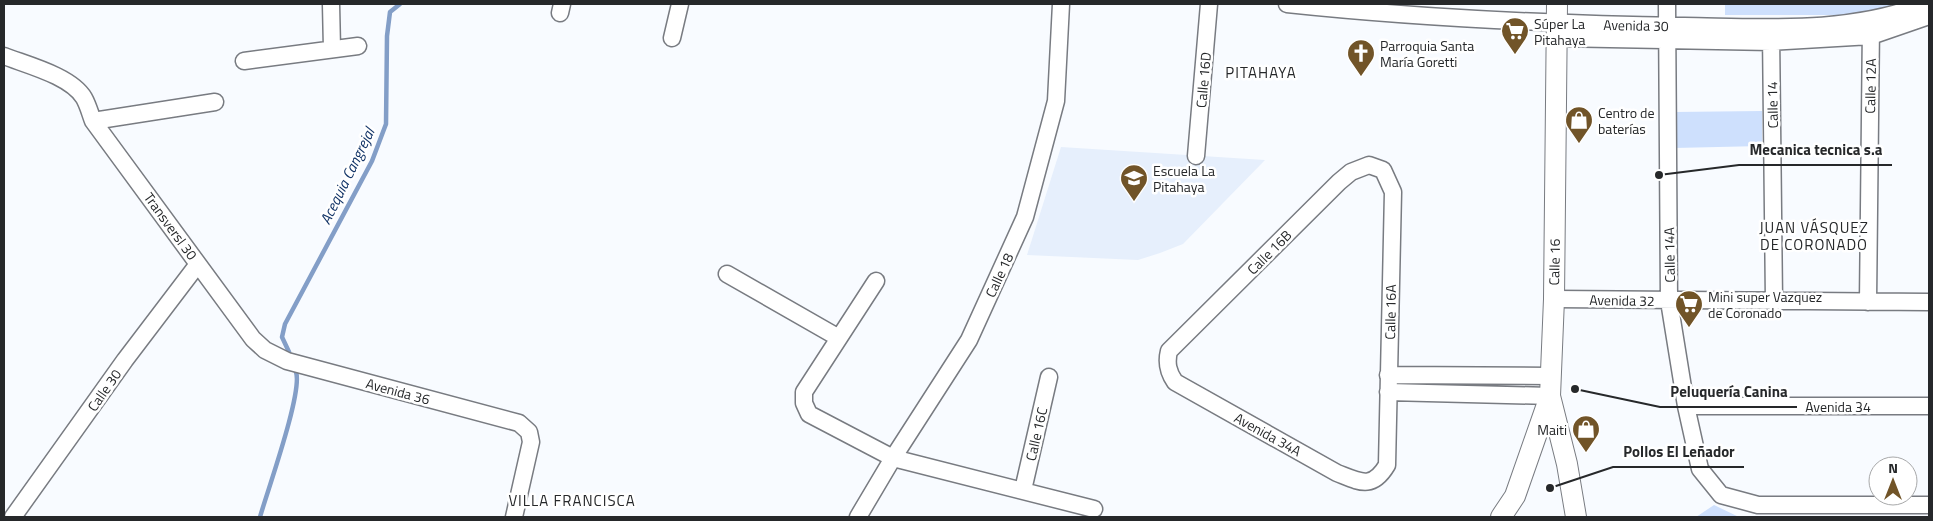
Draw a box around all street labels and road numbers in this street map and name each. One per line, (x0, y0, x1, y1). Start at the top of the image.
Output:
street label: Avenida 30 (1603, 14, 1669, 36)
street label: Calle 16D (1190, 51, 1216, 109)
street label: Calle 12A (1859, 58, 1881, 114)
street label: Calle 14 (1761, 81, 1783, 129)
street label: Transversl 30 (139, 188, 203, 264)
street label: Calle 16B (1242, 225, 1296, 279)
street label: Calle 14A (1658, 227, 1680, 283)
street label: Calle 16 (1543, 238, 1565, 286)
street label: Calle 18 (980, 249, 1018, 301)
street label: Calle 16A (1379, 284, 1401, 340)
street label: Avenida 32 (1589, 289, 1655, 311)
street label: Calle 30 (82, 365, 126, 415)
street label: Avenida 36 (364, 372, 433, 410)
street label: Avenida 34 (1805, 396, 1871, 417)
street label: Calle 16C (1020, 405, 1052, 463)
street label: Avenida 34A (1231, 407, 1306, 461)

